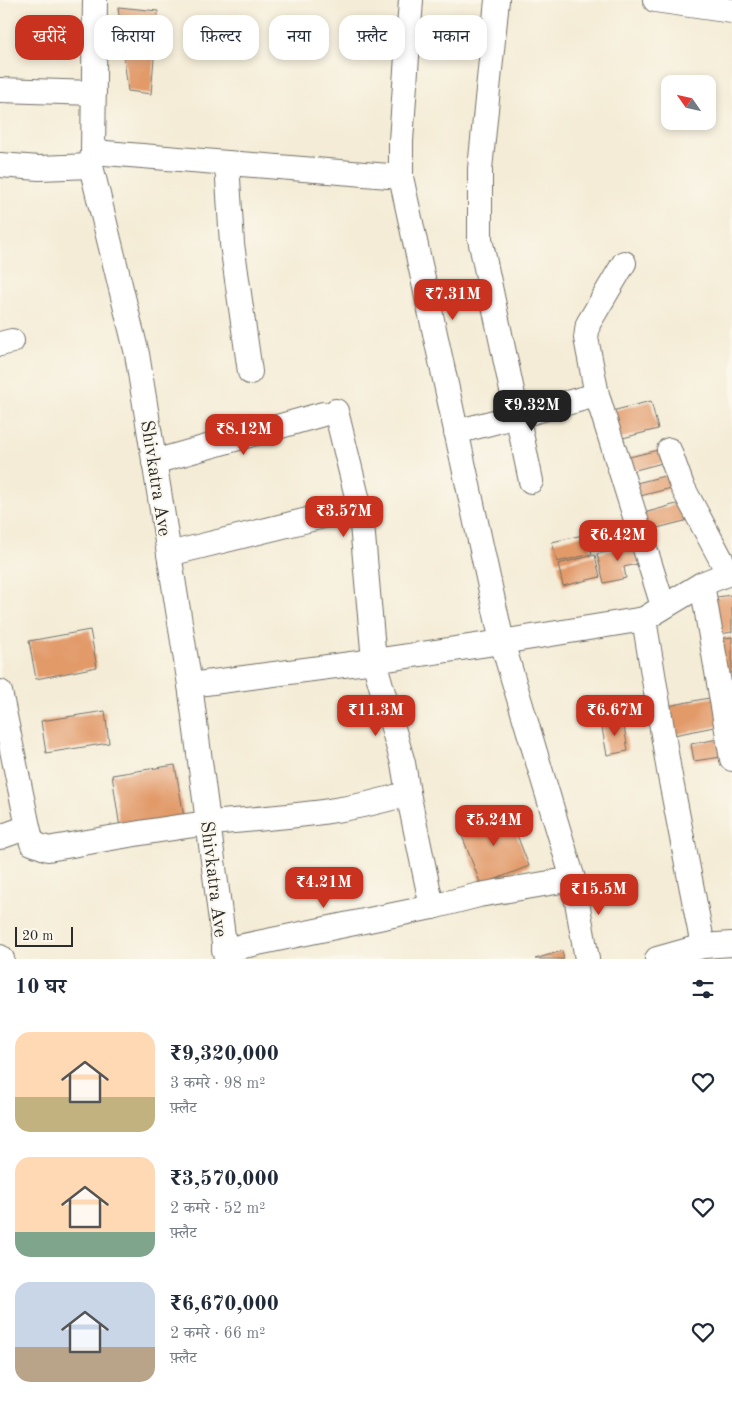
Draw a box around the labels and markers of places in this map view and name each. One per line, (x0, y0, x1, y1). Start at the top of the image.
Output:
pin: ₹7.31M (412, 278, 494, 321)
pin: ₹9.32M (491, 390, 573, 432)
pin: ₹8.12M (203, 414, 285, 456)
pin: ₹3.57M (303, 496, 385, 538)
pin: ₹6.42M (577, 520, 659, 562)
pin: ₹11.3M (335, 694, 417, 737)
pin: ₹6.67M (574, 694, 656, 737)
pin: ₹5.24M (453, 804, 535, 847)
pin: ₹4.21M (283, 866, 365, 909)
pin: ₹15.5M (558, 874, 640, 916)

